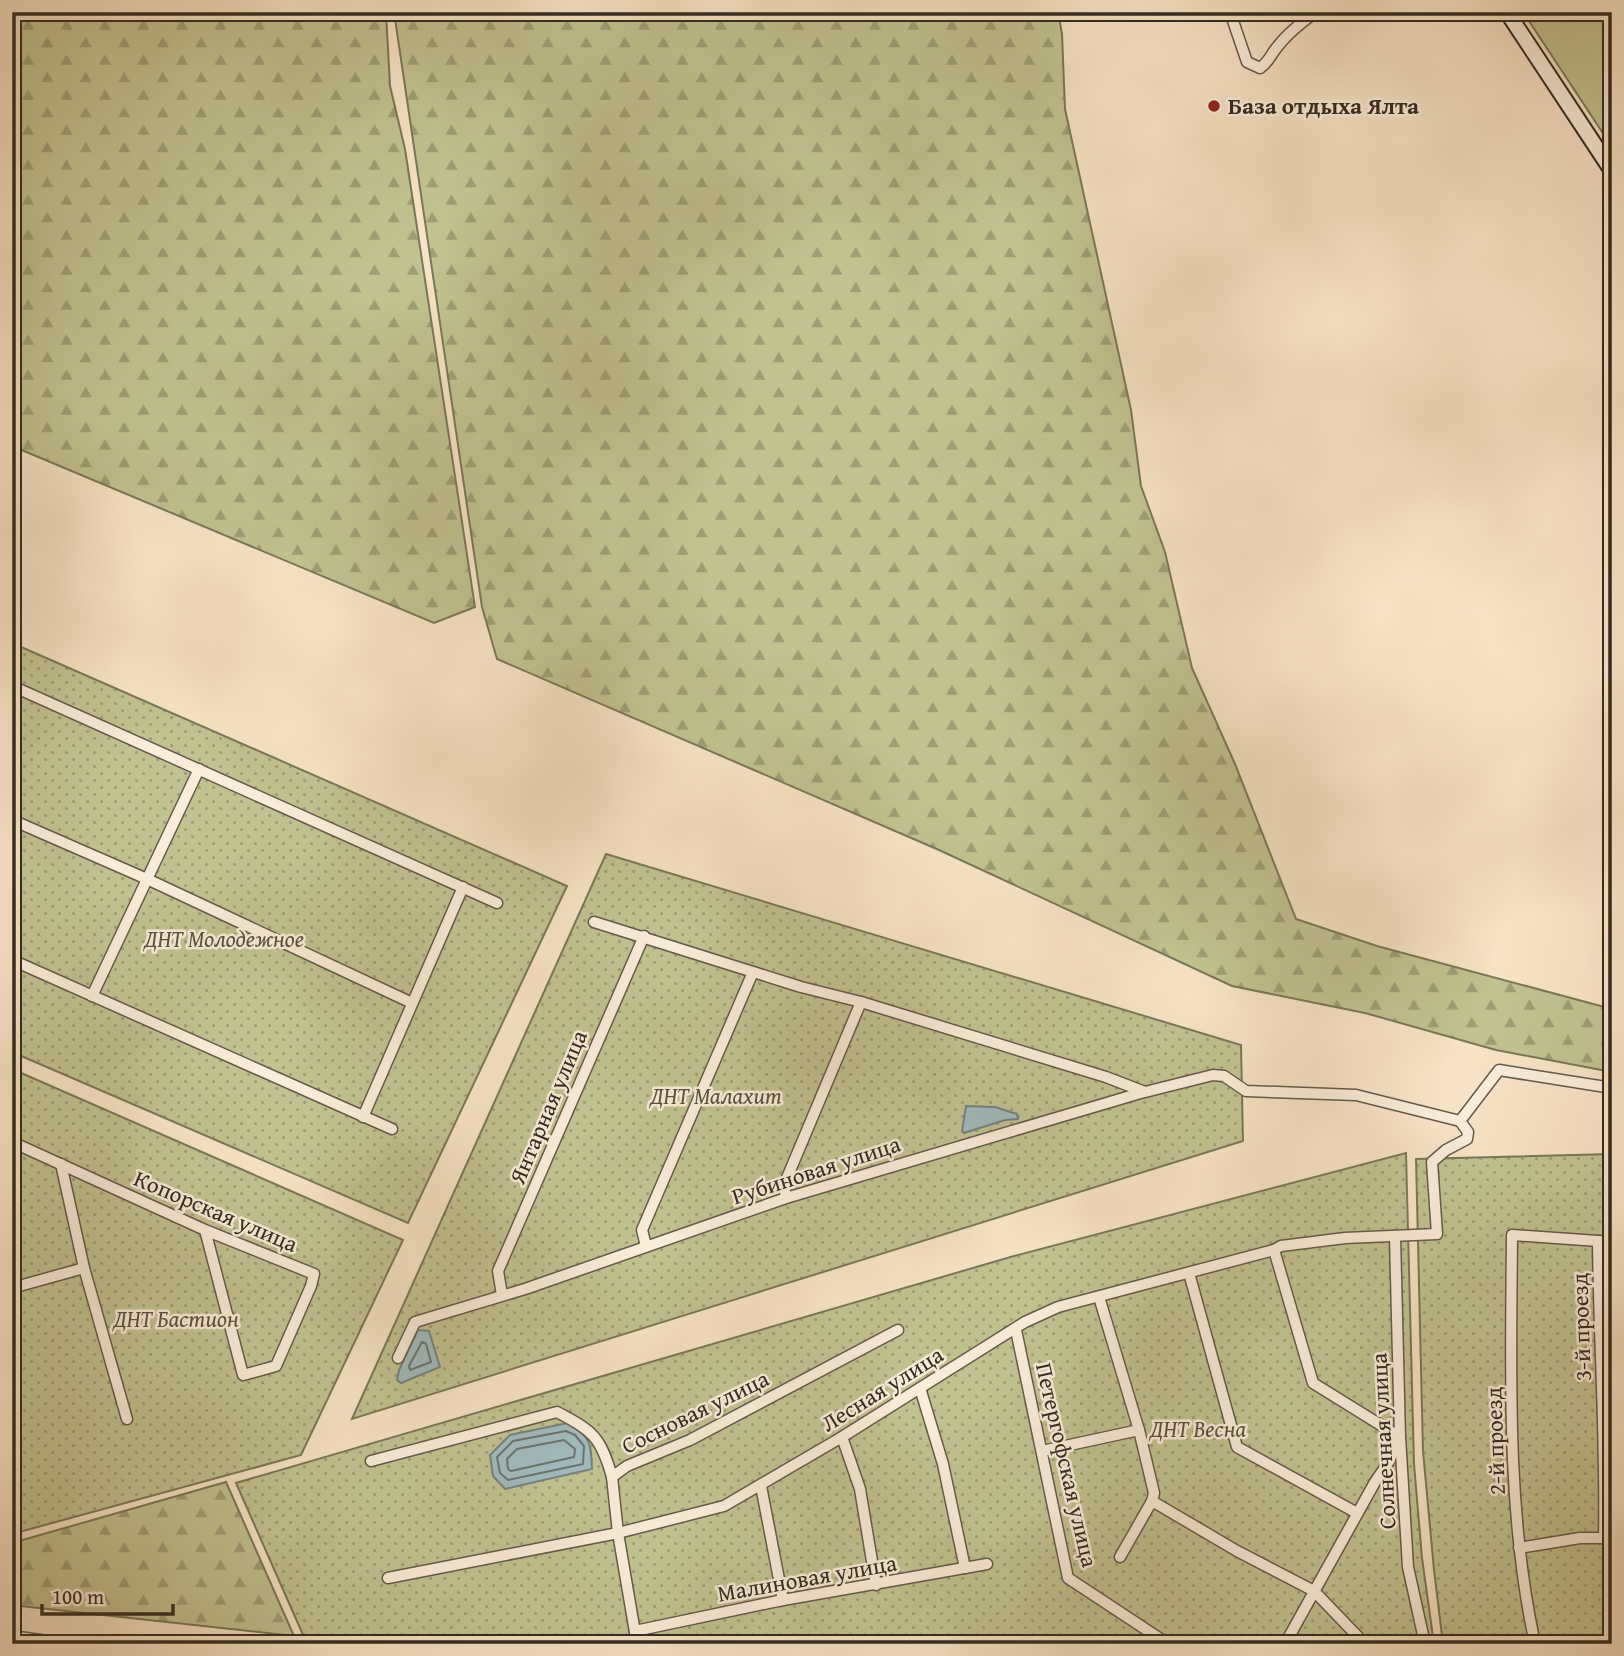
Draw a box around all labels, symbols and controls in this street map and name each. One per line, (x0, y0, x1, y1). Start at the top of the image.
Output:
place label: База отдыха Ялта (1228, 89, 1419, 122)
marker: База отдыха Ялта (1206, 98, 1222, 114)
park label: ДНТ Молодежное (142, 922, 304, 955)
street label: Янтарная улица (500, 1025, 595, 1190)
park label: ДНТ Малахит (648, 1079, 782, 1112)
street label: Рубиновая улица (727, 1127, 904, 1212)
street label: Копорская улица (129, 1161, 303, 1260)
street label: 3-й проезд (1562, 1272, 1599, 1382)
park label: ДНТ Бастион (111, 1302, 239, 1335)
street label: Лесная улица (814, 1338, 949, 1439)
street label: Солнечная улица (1361, 1352, 1404, 1530)
street label: Петергофская улица (1028, 1359, 1107, 1570)
street label: Сосновая улица (615, 1362, 774, 1462)
street label: 2-й проезд (1476, 1386, 1513, 1496)
park label: ДНТ Весна (1148, 1412, 1247, 1445)
street label: Малиновая улица (715, 1546, 899, 1610)
scale bar (42, 1572, 173, 1616)
text: 100 m (52, 1581, 104, 1612)

